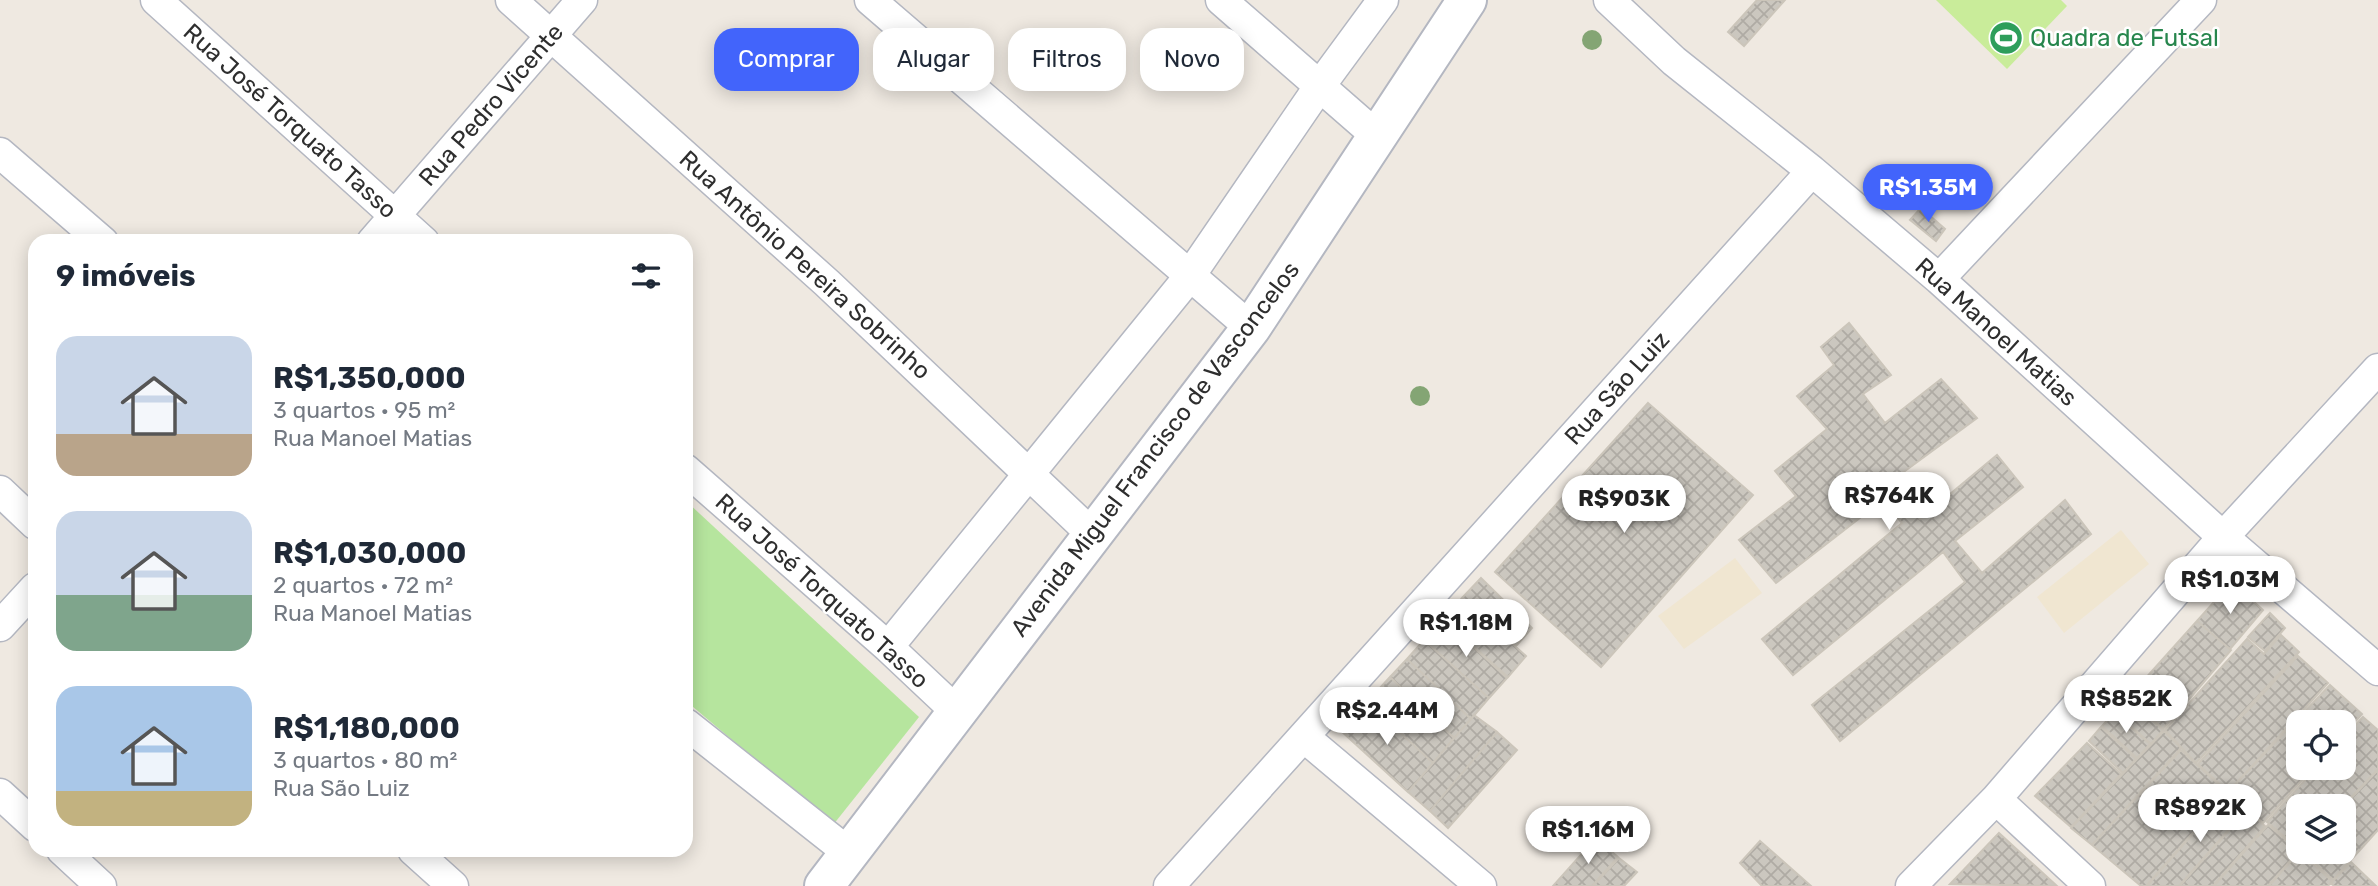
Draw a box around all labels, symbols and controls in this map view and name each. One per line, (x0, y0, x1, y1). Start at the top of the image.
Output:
street label: Rua José Torquato Tasso (178, 18, 402, 224)
street label: Rua Pedro Vicente (413, 18, 569, 192)
sports icon: Quadra de Futsal (1987, 19, 2025, 57)
place label: Quadra de Futsal (2030, 24, 2219, 52)
chip: Comprar (714, 28, 859, 91)
chip: Alugar (873, 28, 994, 91)
chip: Filtros (1008, 28, 1126, 91)
chip: Novo (1140, 28, 1244, 91)
street label: Rua Antônio Pereira Sobrinho (674, 145, 936, 385)
pin: R$1.35M (1863, 164, 1993, 224)
text: R$1.35M (1879, 173, 1977, 201)
street label: Rua Manoel Matias (1909, 252, 2083, 412)
street label: Avenida Miguel Francisco de Vasconcelos (1005, 256, 1305, 642)
icon: filters (627, 257, 665, 295)
text: 9 imóveis (56, 258, 196, 294)
street label: Rua São Luiz (1559, 326, 1675, 450)
text: R$1,350,000 (273, 360, 466, 396)
icon: home (112, 364, 196, 448)
text: 3 quartos · 95 m² (273, 396, 455, 424)
text: Rua Manoel Matias (273, 424, 472, 452)
pin: R$764K (1832, 472, 1946, 532)
pin: R$903K (1567, 476, 1681, 535)
text: R$764K (1844, 481, 1934, 509)
text: R$903K (1578, 484, 1670, 512)
street label: Rua José Torquato Tasso (710, 488, 934, 694)
text: R$1,030,000 (273, 535, 467, 571)
icon: home (112, 539, 196, 623)
pin: R$1.03M (2165, 556, 2295, 616)
text: R$1.03M (2181, 565, 2279, 593)
text: 2 quartos · 72 m² (273, 571, 453, 599)
text: Rua Manoel Matias (273, 599, 472, 627)
pin: R$1.18M (1401, 600, 1531, 659)
text: R$1.18M (1419, 608, 1513, 636)
pin: R$852K (2069, 676, 2183, 735)
text: R$852K (2080, 684, 2172, 712)
pin: R$2.44M (1322, 688, 1452, 747)
text: R$2.44M (1335, 696, 1439, 724)
text: R$1,180,000 (273, 710, 460, 746)
map controls (2286, 710, 2356, 864)
button: locate (2286, 710, 2356, 780)
icon: home (112, 714, 196, 798)
text: 3 quartos · 80 m² (273, 746, 457, 774)
text: Rua São Luiz (273, 774, 410, 802)
pin: R$892K (2143, 784, 2257, 844)
text: R$892K (2154, 793, 2246, 821)
button: layers (2286, 794, 2356, 864)
pin: R$1.16M (1523, 806, 1653, 866)
text: R$1.16M (1541, 815, 1635, 843)

